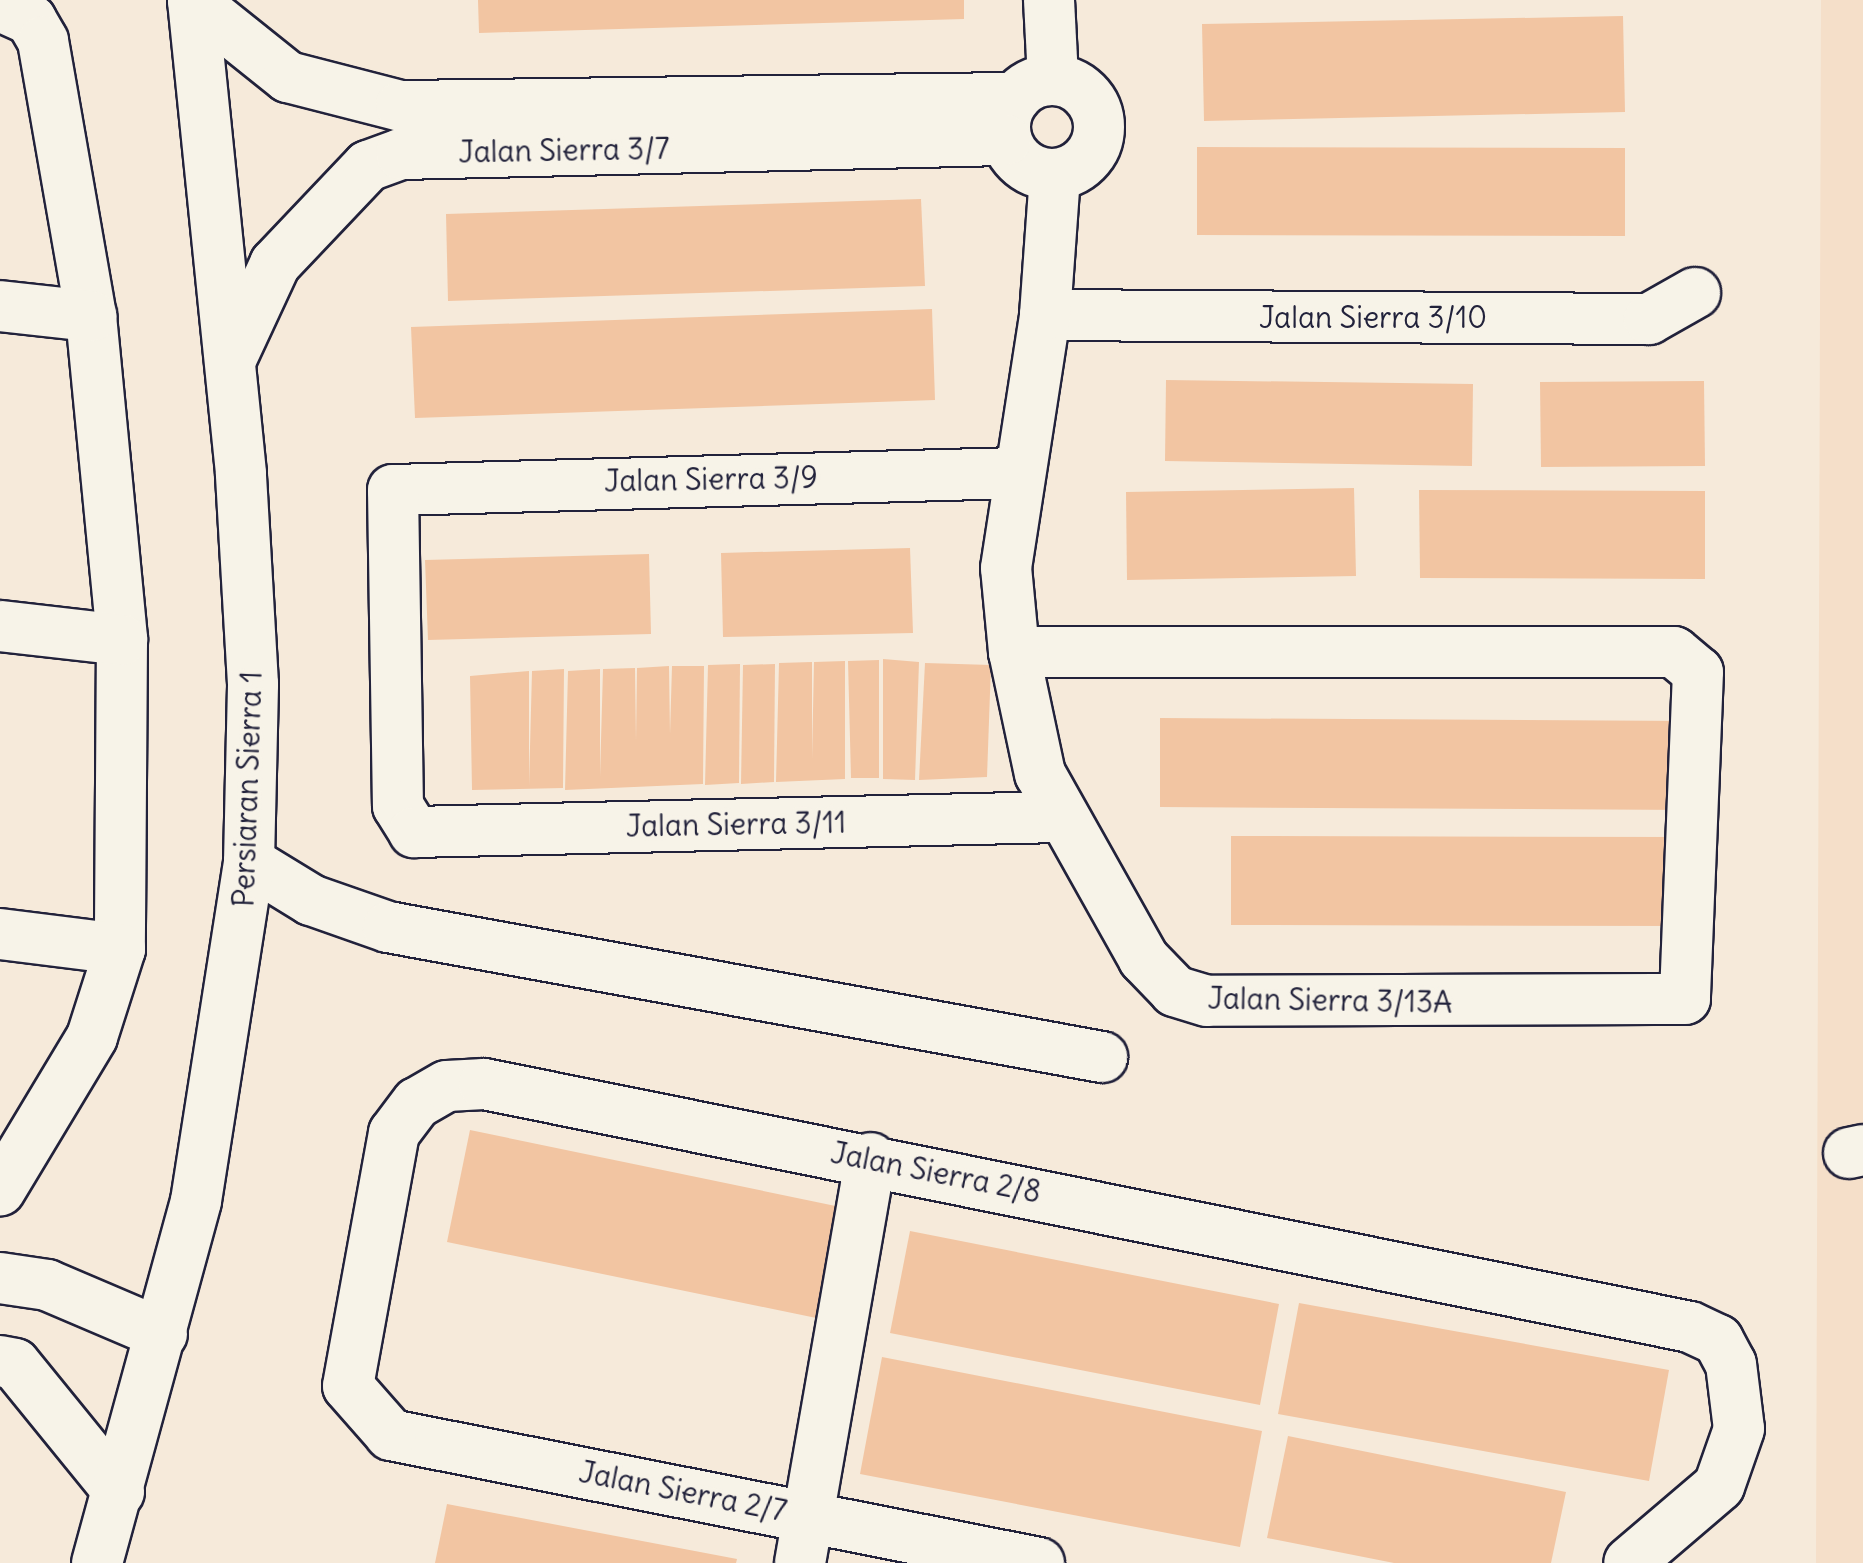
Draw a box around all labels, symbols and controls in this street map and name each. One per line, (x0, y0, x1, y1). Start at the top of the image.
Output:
street label: Jalan Sierra 3/7 (458, 130, 670, 170)
street label: Jalan Sierra 3/10 (1259, 299, 1487, 335)
street label: Jalan Sierra 3/9 (604, 459, 818, 499)
street label: Persiaran Sierra 1 (225, 670, 269, 908)
street label: Jalan Sierra 3/11 (625, 804, 847, 844)
street label: Jalan Sierra 3/13A (1207, 980, 1453, 1020)
street label: Jalan Sierra 2/8 (828, 1134, 1044, 1210)
street label: Jalan Sierra 2/7 (576, 1453, 790, 1529)

